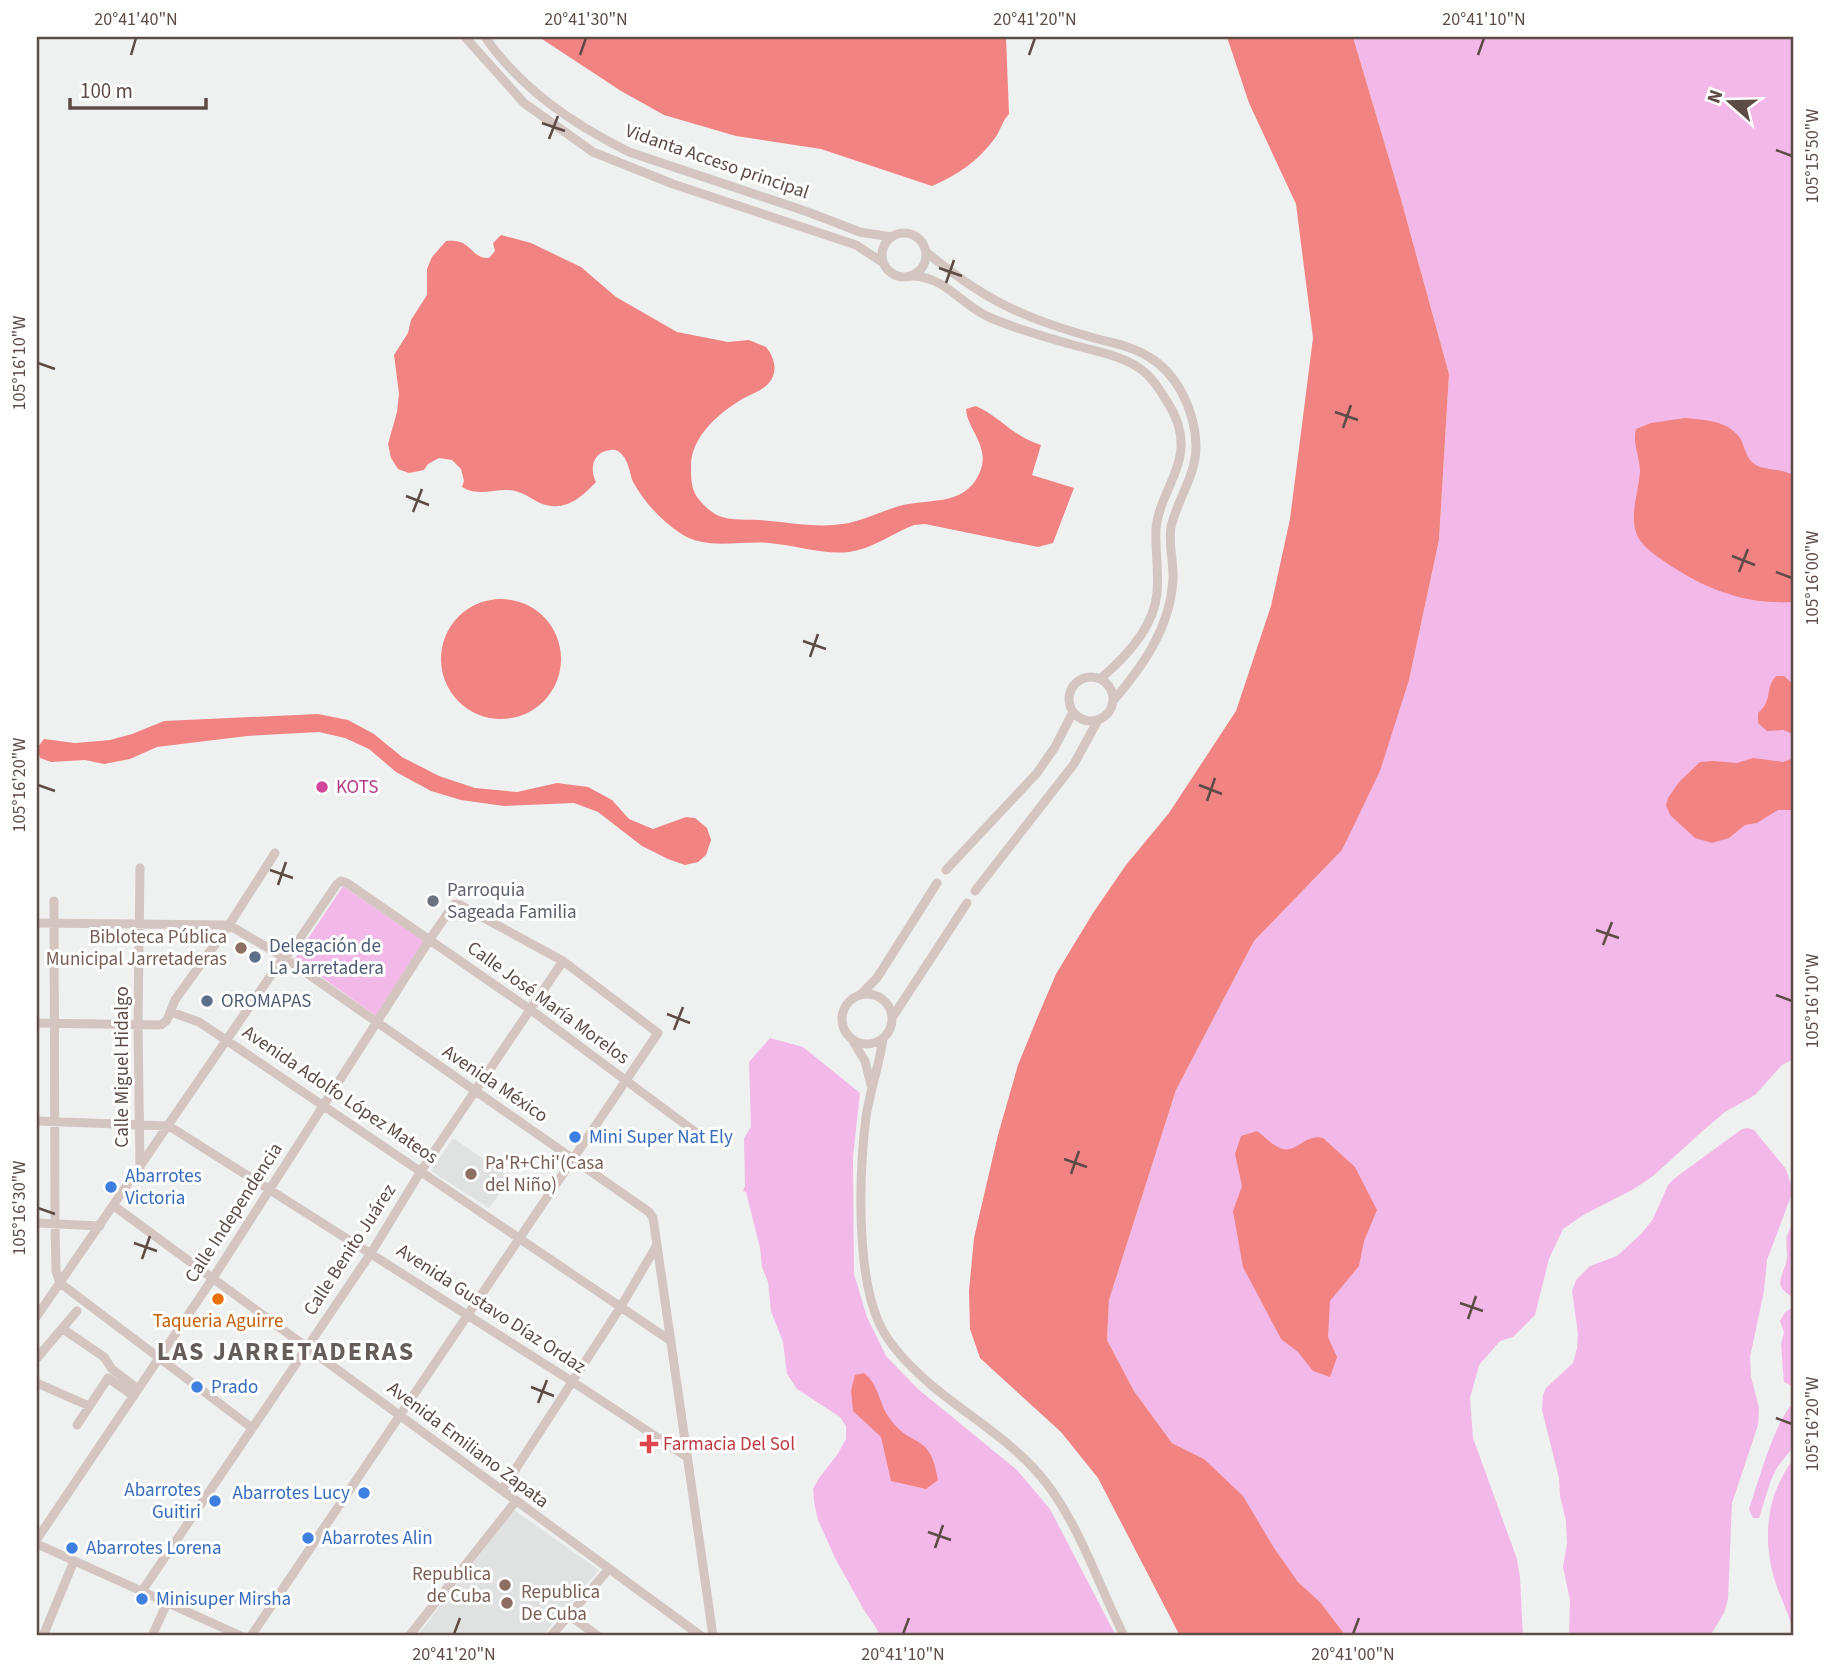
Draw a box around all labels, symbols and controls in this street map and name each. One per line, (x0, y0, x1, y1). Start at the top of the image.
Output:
text: 20°41'40"N (94, 7, 178, 32)
text: 20°41'30"N (544, 7, 628, 32)
text: 20°41'20"N (993, 7, 1077, 32)
text: 20°41'10"N (1442, 7, 1526, 32)
scale bar (70, 66, 206, 110)
north arrow (1694, 66, 1764, 136)
text: 100 m (80, 76, 133, 106)
text: N (1701, 86, 1730, 107)
text: 105°15'50"W (1800, 109, 1825, 203)
street label: Vidanta Acceso principal (621, 118, 813, 206)
text: 105°16'10"W (7, 316, 32, 410)
text: 105°16'00"W (1800, 531, 1825, 625)
text: 105°16'20"W (7, 738, 32, 832)
place label: KOTS (336, 774, 378, 801)
marker: KOTS (314, 779, 330, 795)
place label: Parroquia Sageada Familia (447, 877, 577, 926)
marker: Parroquia Sageada Familia (425, 893, 441, 909)
place label: Bibloteca Pública Municipal Jarretaderas (46, 924, 227, 973)
place label: Delegación de La Jarretadera (269, 933, 384, 982)
street label: Calle José María Morelos (461, 935, 635, 1071)
marker: Bibloteca Pública Municipal Jarretaderas (233, 940, 249, 956)
marker: Delegación de La Jarretadera (247, 949, 263, 965)
text: 105°16'10"W (1800, 954, 1825, 1048)
street label: Calle Miguel Hidalgo (109, 986, 136, 1148)
place label: OROMAPAS (221, 988, 312, 1015)
marker: OROMAPAS (199, 993, 215, 1009)
street label: Avenida Adolfo López Mateos (237, 1019, 443, 1171)
street label: Avenida México (437, 1039, 553, 1129)
place label: Mini Super Nat Ely (589, 1124, 733, 1151)
marker: Mini Super Nat Ely (567, 1129, 583, 1145)
street label: Calle Independencia (178, 1138, 290, 1288)
place label: Pa'R+Chi'(Casa del Niño) (485, 1150, 604, 1199)
text: 105°16'30"W (7, 1161, 32, 1255)
place label: Abarrotes Victoria (125, 1163, 202, 1212)
marker: Pa'R+Chi'(Casa del Niño) (463, 1166, 479, 1182)
marker: Abarrotes Victoria (103, 1179, 119, 1195)
street label: Calle Benito Juárez (297, 1179, 403, 1321)
street label: Avenida Gustavo Díaz Ordaz (391, 1238, 591, 1380)
marker: Taqueria Aguirre (210, 1291, 226, 1307)
place label: Taqueria Aguirre (153, 1308, 283, 1335)
district label: LAS JARRETADERAS (157, 1333, 415, 1370)
place label: Prado (211, 1374, 258, 1401)
street label: Avenida Emiliano Zapata (382, 1375, 554, 1515)
text: 105°16'20"W (1800, 1377, 1825, 1471)
marker: Prado (189, 1379, 205, 1395)
place label: Farmacia Del Sol (663, 1431, 795, 1458)
marker: Farmacia Del Sol (641, 1436, 657, 1452)
place label: Abarrotes Guitiri (124, 1477, 201, 1526)
place label: Abarrotes Lucy (233, 1480, 350, 1507)
marker: Abarrotes Lucy (356, 1485, 372, 1501)
marker: Abarrotes Guitiri (207, 1493, 223, 1509)
place label: Abarrotes Alin (322, 1525, 433, 1552)
marker: Abarrotes Alin (300, 1530, 316, 1546)
place label: Abarrotes Lorena (86, 1535, 222, 1562)
marker: Abarrotes Lorena (64, 1540, 80, 1556)
place label: Republica de Cuba (412, 1561, 491, 1610)
marker: Republica de Cuba (497, 1577, 513, 1593)
place label: Republica De Cuba (521, 1579, 600, 1628)
place label: Minisuper Mirsha (156, 1586, 291, 1613)
marker: Minisuper Mirsha (134, 1591, 150, 1607)
marker: Republica De Cuba (499, 1595, 515, 1611)
text: 20°41'20"N (412, 1642, 496, 1667)
text: 20°41'10"N (861, 1642, 945, 1667)
text: 20°41'00"N (1311, 1642, 1395, 1667)

